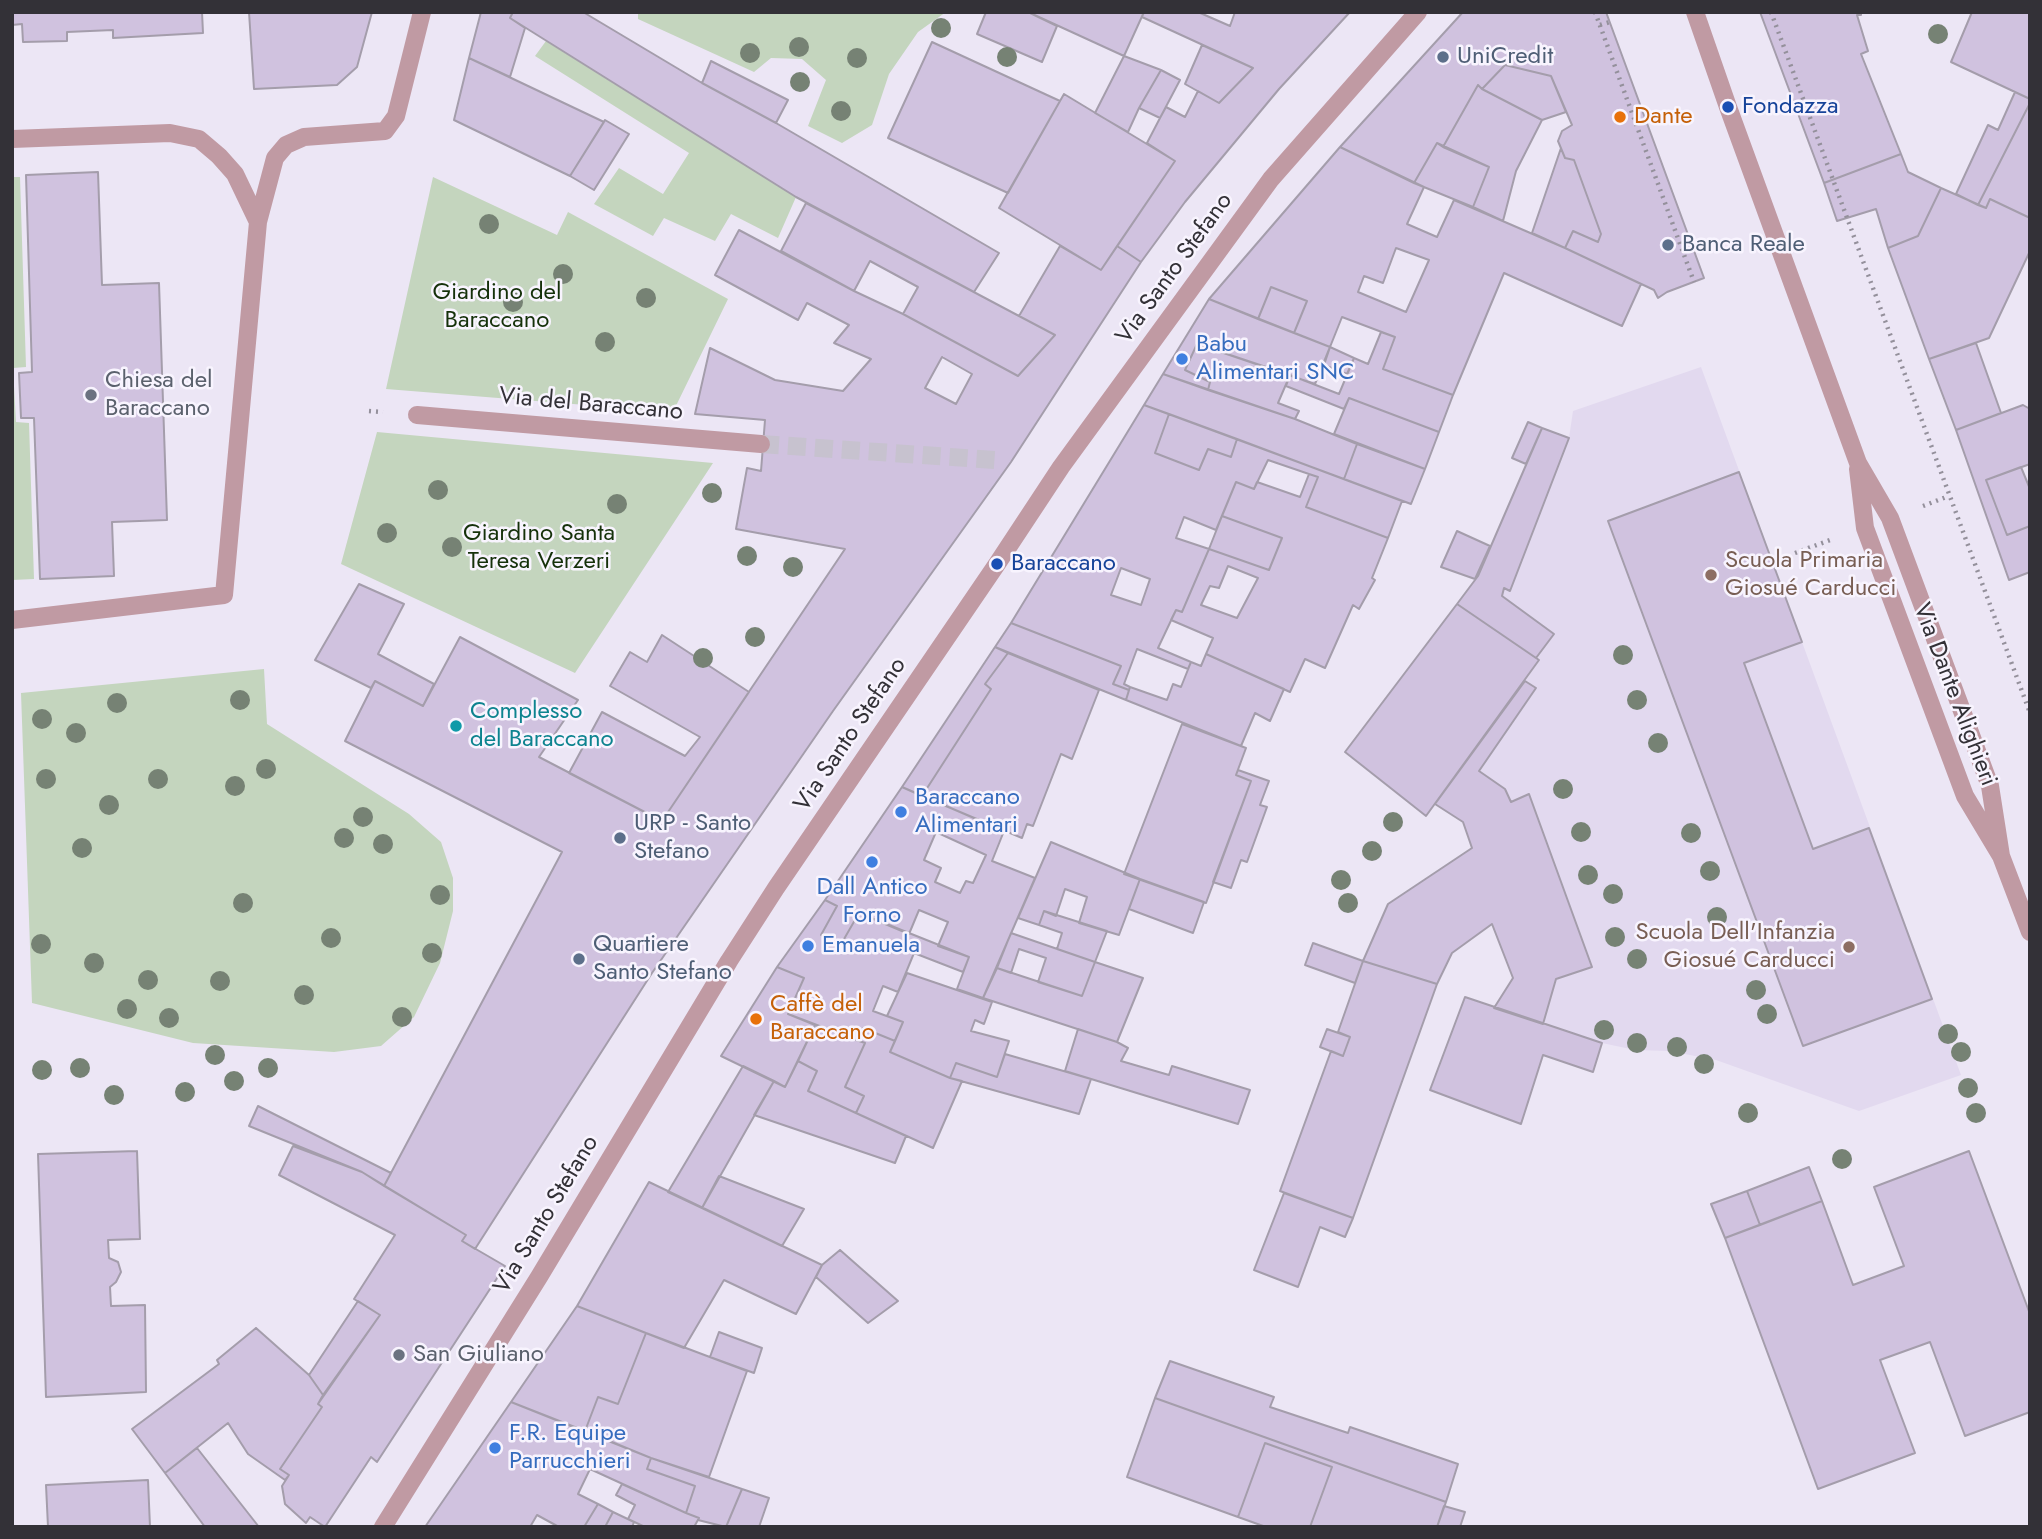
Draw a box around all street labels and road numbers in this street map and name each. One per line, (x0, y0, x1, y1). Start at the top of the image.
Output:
street label: Via Santo Stefano (1111, 188, 1239, 350)
street label: Via del Baraccano (498, 383, 684, 427)
street label: Via Dante Alighieri (1906, 599, 2002, 791)
street label: Via Santo Stefano (789, 653, 913, 817)
street label: Via Santo Stefano (488, 1131, 606, 1299)

